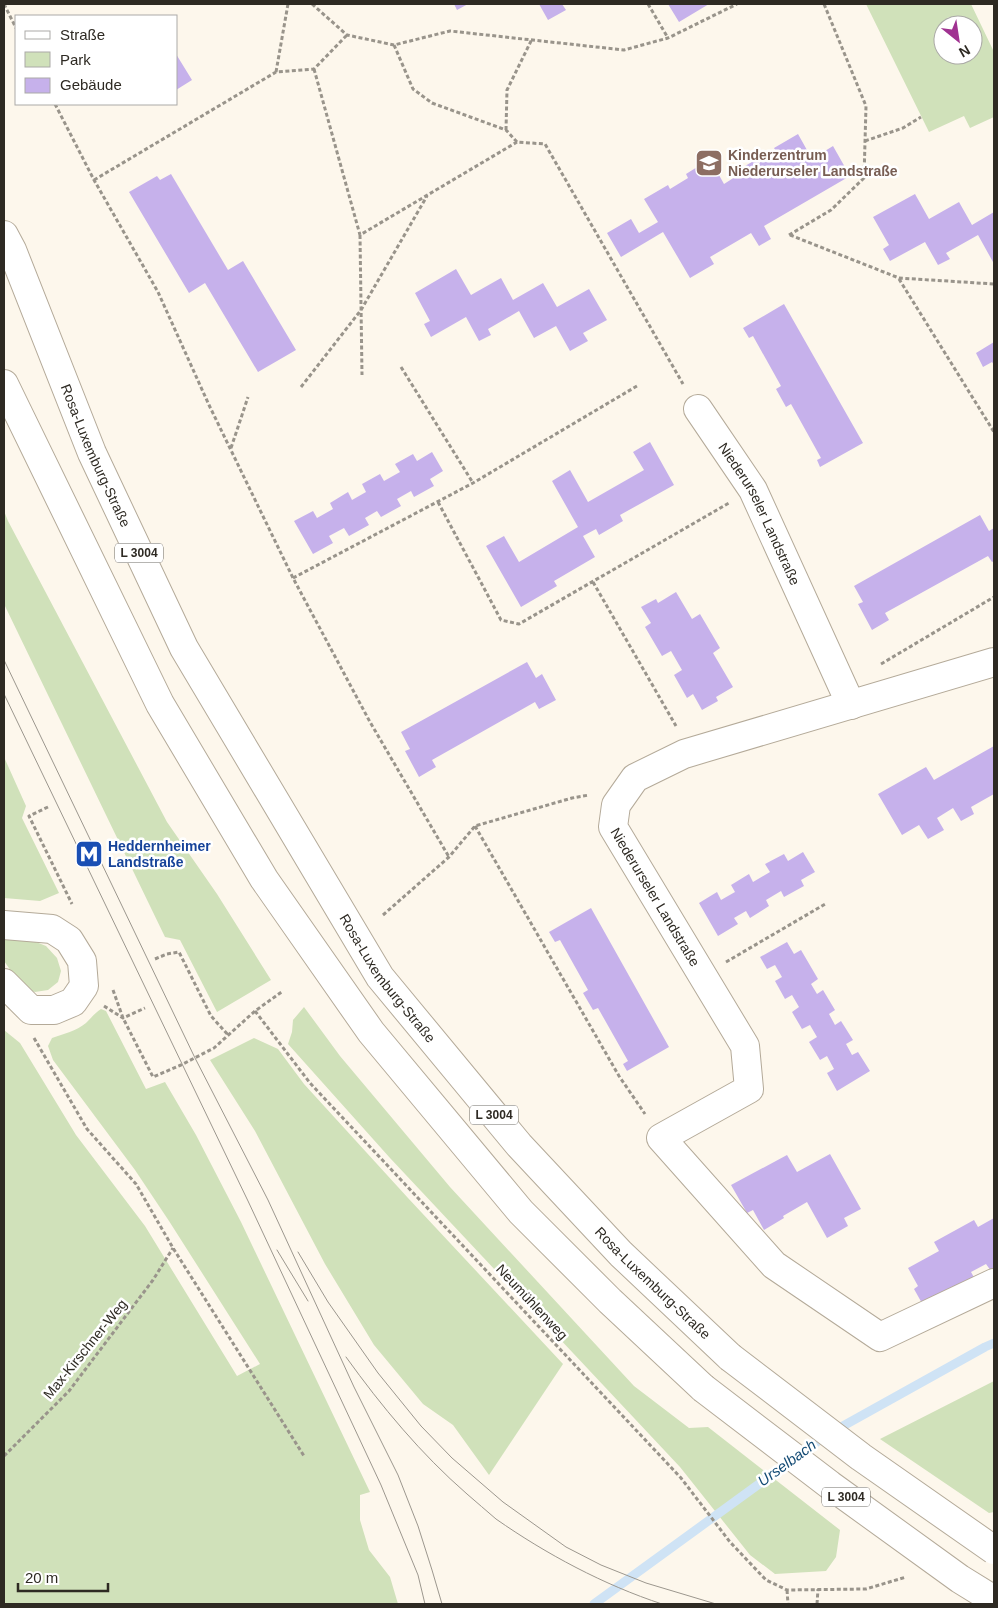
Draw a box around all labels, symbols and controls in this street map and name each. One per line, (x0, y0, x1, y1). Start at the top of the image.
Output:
legend (15, 15, 178, 105)
north arrow (933, 15, 983, 65)
text: Straße (60, 26, 105, 43)
text: N (956, 42, 973, 61)
text: Park (60, 51, 91, 68)
text: Gebäude (60, 76, 122, 93)
place label: Kinderzentrum Niederurseler Landstraße (728, 147, 898, 179)
school or university icon: Kinderzentrum Niederurseler Landstraße (694, 148, 724, 178)
street label: Rosa-Luxemburg-Straße (58, 382, 134, 530)
street label: Niederurseler Landstraße (715, 440, 803, 588)
road number: L 3004 (115, 544, 163, 562)
street label: Niederurseler Landstraße (607, 825, 703, 969)
place label: Heddernheimer Landstraße (108, 838, 211, 870)
metro station icon: Heddernheimer Landstraße (74, 839, 104, 869)
street label: Rosa-Luxemburg-Straße (336, 911, 439, 1046)
road number: L 3004 (470, 1106, 518, 1124)
street label: Rosa-Luxemburg-Straße (592, 1224, 714, 1342)
street label: Neumühlenweg (493, 1261, 571, 1343)
street label: Max-Kirschner-Weg (40, 1296, 130, 1402)
water label: Urselbach (754, 1436, 819, 1489)
road number: L 3004 (822, 1488, 870, 1506)
scale bar (18, 1560, 108, 1592)
text: 20 m (25, 1569, 58, 1586)

